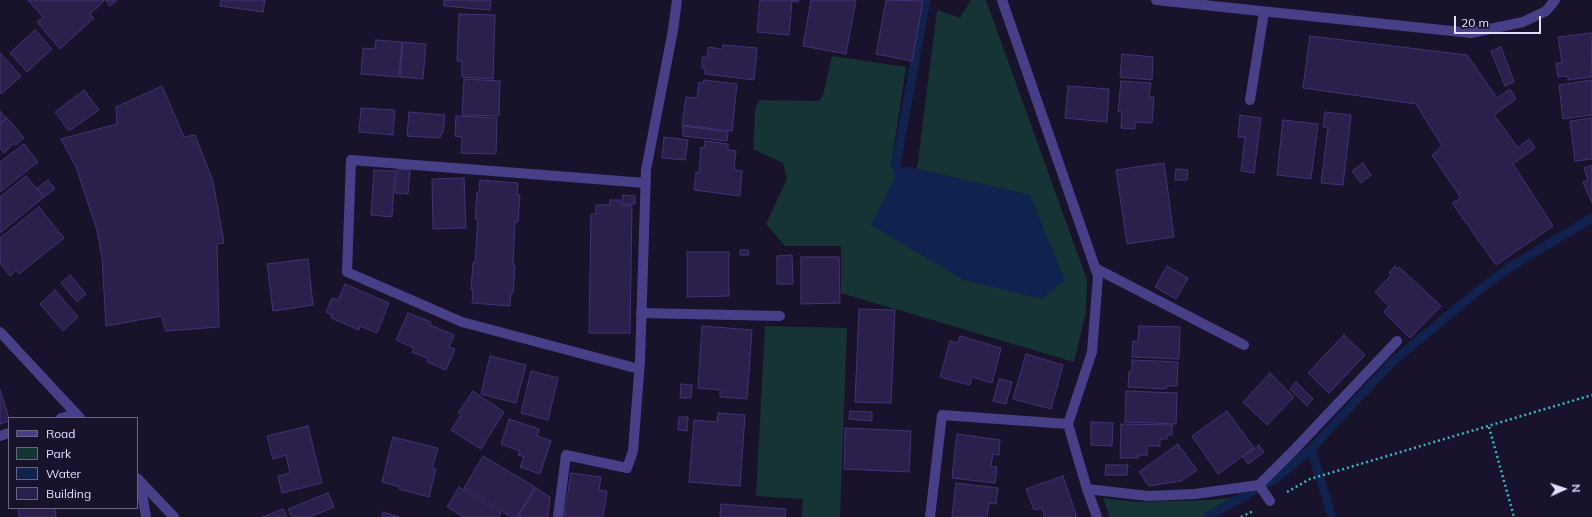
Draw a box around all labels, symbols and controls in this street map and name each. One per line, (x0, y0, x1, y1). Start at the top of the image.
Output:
scale bar (1456, 8, 1543, 34)
text: 20 m (1461, 15, 1489, 30)
legend (8, 417, 138, 509)
text: Road (46, 426, 75, 441)
text: Park (46, 446, 71, 461)
text: Water (46, 466, 81, 481)
north arrow (1544, 469, 1584, 509)
text: N (1569, 484, 1583, 493)
text: Building (46, 486, 91, 501)

